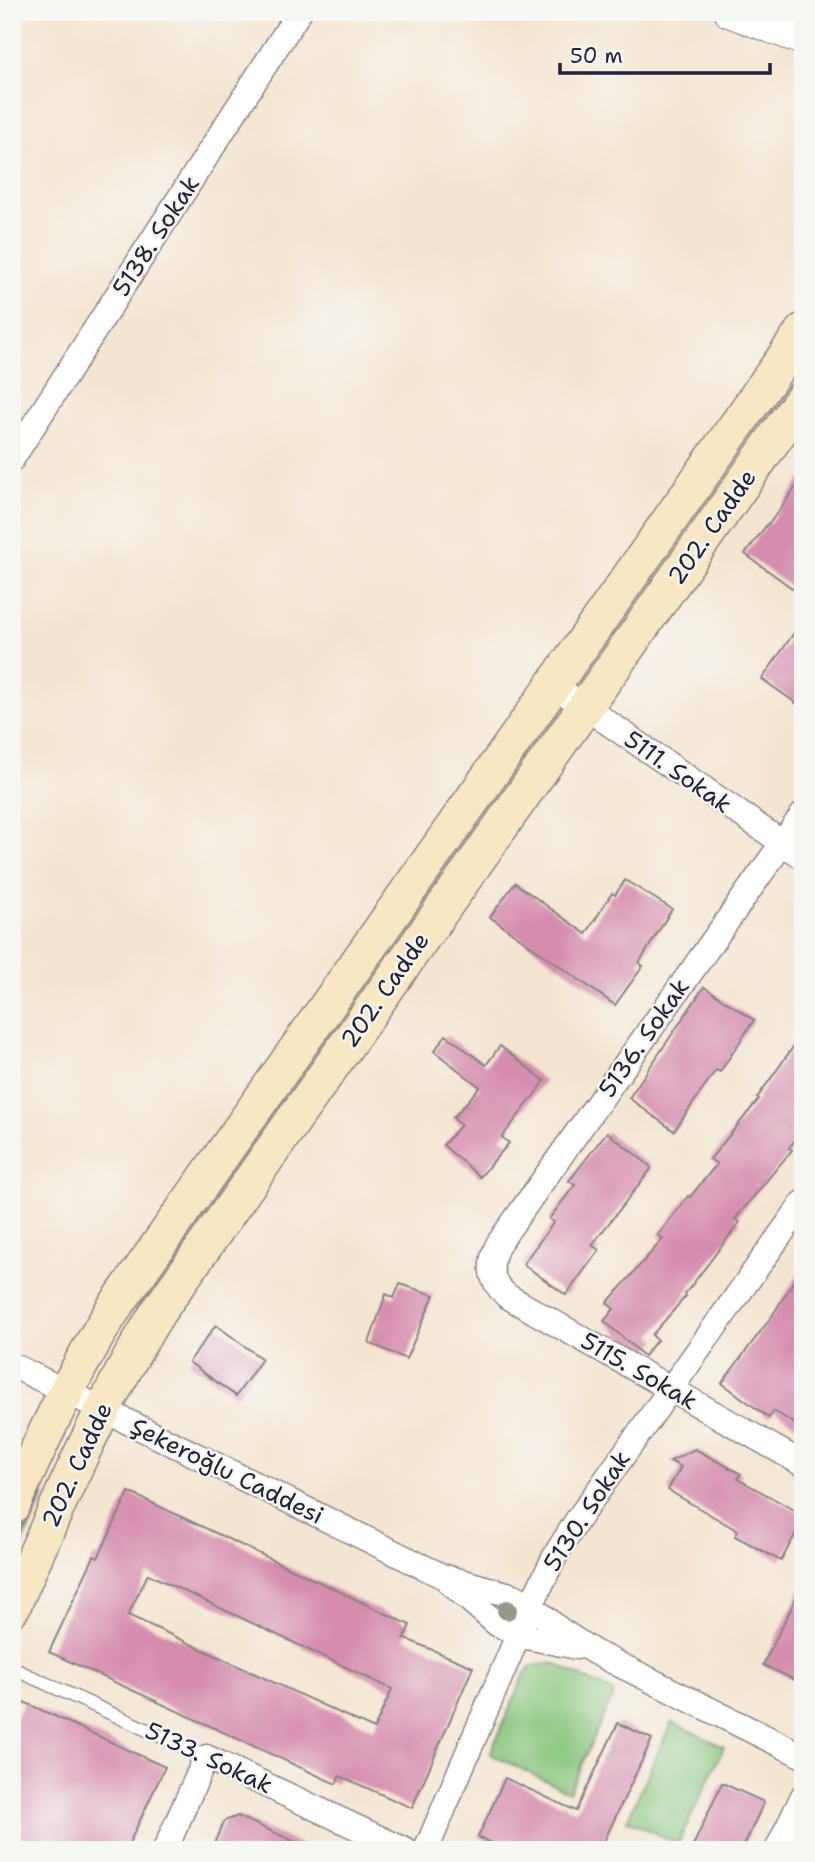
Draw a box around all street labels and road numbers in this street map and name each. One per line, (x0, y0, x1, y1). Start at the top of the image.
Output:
street label: 5138. Sokak (105, 170, 207, 302)
street label: 202. Cadde (660, 463, 764, 591)
street label: 5111. Sokak (618, 723, 738, 821)
street label: 202. Cadde (333, 926, 437, 1054)
street label: 5136. Sokak (591, 972, 697, 1104)
street label: 5115. Sokak (575, 1325, 703, 1417)
street label: 202. Cadde (34, 1397, 120, 1533)
street label: Şekeroğlu Caddesi (125, 1410, 329, 1532)
street label: 5130. Sokak (536, 1445, 638, 1577)
street label: 5133. Sokak (140, 1715, 278, 1801)

